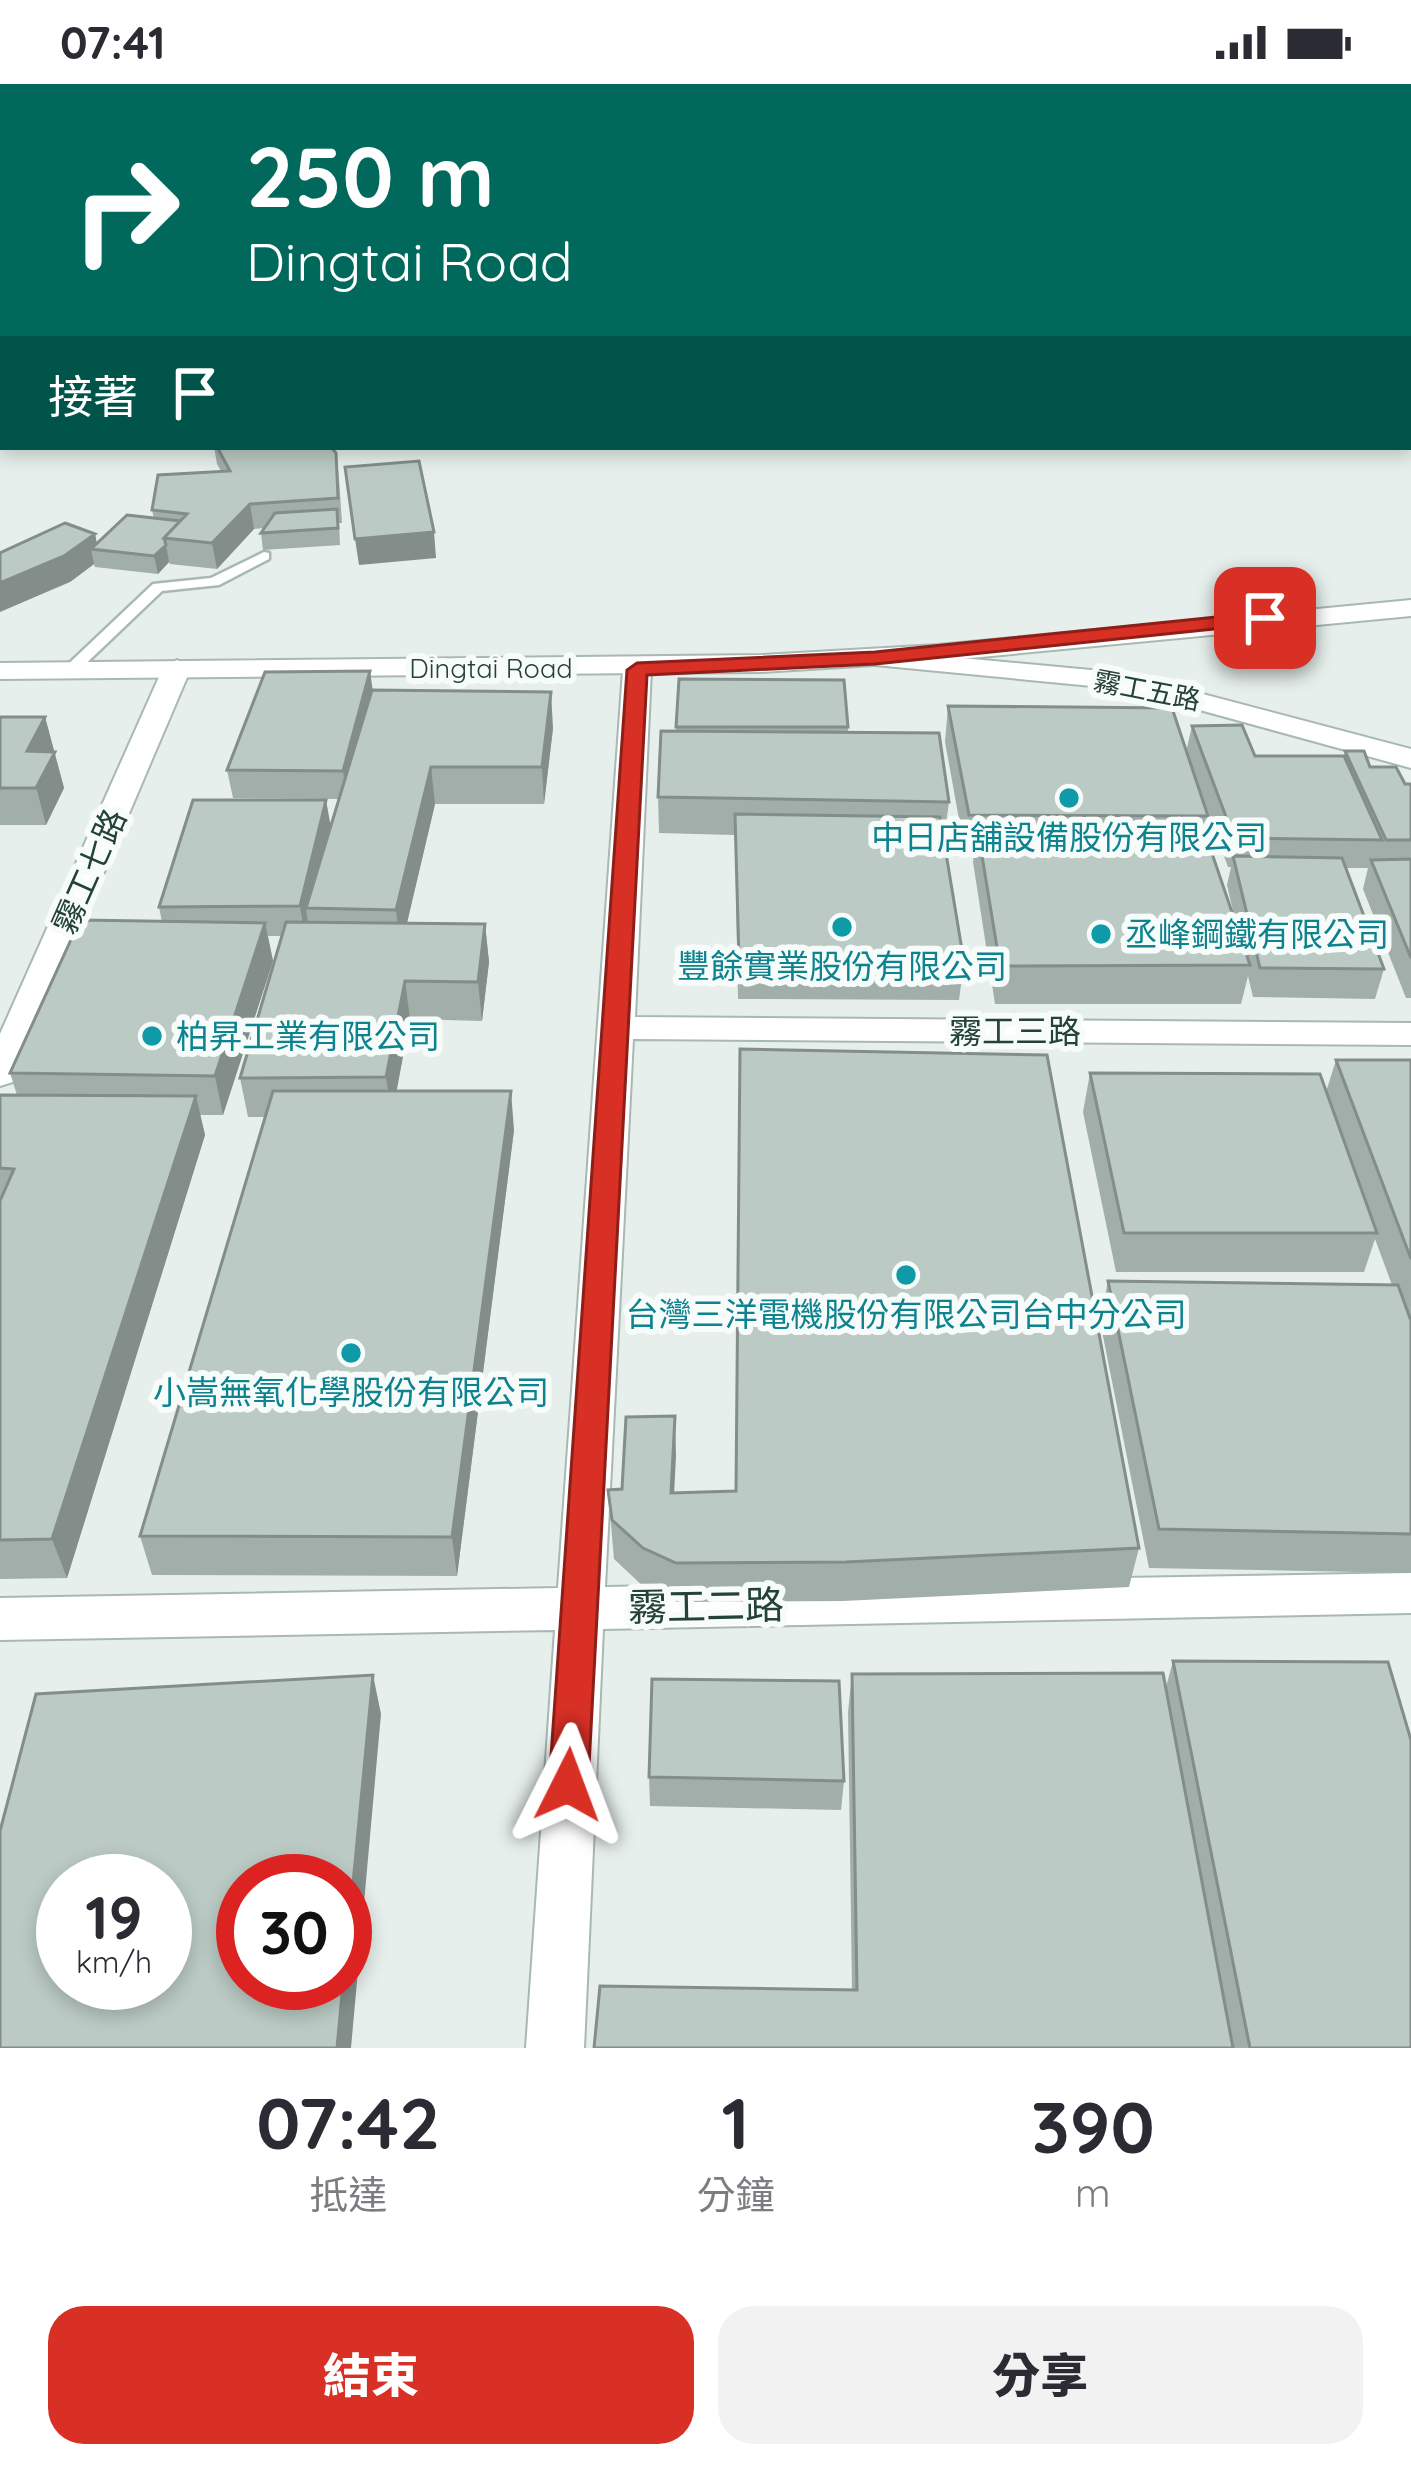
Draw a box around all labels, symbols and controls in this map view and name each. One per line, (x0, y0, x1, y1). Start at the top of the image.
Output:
text: 07:41 (60, 14, 165, 70)
text: 250 m (246, 123, 495, 228)
icon: right (48, 132, 204, 288)
text: Dingtai Road (246, 227, 573, 295)
icon: arrive (162, 360, 228, 426)
text: 接著 (48, 368, 138, 424)
pin (1214, 567, 1316, 669)
icon: arrive (1232, 585, 1298, 651)
street label: Dingtai Road (409, 651, 573, 685)
street label: 霧工五路 (1091, 663, 1203, 717)
marker: 中日店舖設備股份有限公司 (1056, 785, 1082, 811)
street label: 霧工七路 (43, 802, 134, 939)
place label: 中日店舖設備股份有限公司 (871, 816, 1267, 857)
place label: 丞峰鋼鐵有限公司 (1125, 913, 1389, 954)
marker: 豐餘實業股份有限公司 (829, 914, 855, 940)
marker: 丞峰鋼鐵有限公司 (1088, 921, 1114, 947)
place label: 豐餘實業股份有限公司 (677, 945, 1007, 986)
street label: 霧工三路 (949, 1010, 1081, 1051)
place label: 柏昇工業有限公司 (176, 1015, 440, 1056)
marker: 柏昇工業有限公司 (139, 1023, 165, 1049)
marker: 台灣三洋電機股份有限公司台中分公司 (893, 1262, 919, 1288)
place label: 台灣三洋電機股份有限公司台中分公司 (626, 1293, 1187, 1334)
marker: 小嵩無氧化學股份有限公司 (338, 1340, 364, 1366)
place label: 小嵩無氧化學股份有限公司 (153, 1371, 549, 1412)
street label: 霧工二路 (628, 1580, 784, 1631)
position arrow (505, 1722, 631, 1848)
speed limit sign: 30 (216, 1854, 372, 2010)
text: 19 (85, 1879, 143, 1954)
text: km/h (76, 1943, 152, 1981)
text: 07:42 (256, 2077, 440, 2167)
text: 1 (722, 2077, 750, 2167)
text: 390 (1031, 2081, 1155, 2171)
text: m (1075, 2168, 1111, 2217)
text: 抵達 (309, 2170, 387, 2219)
text: 分鐘 (697, 2170, 775, 2219)
button: 結束 (48, 2306, 694, 2444)
button: 分享 (718, 2306, 1363, 2444)

